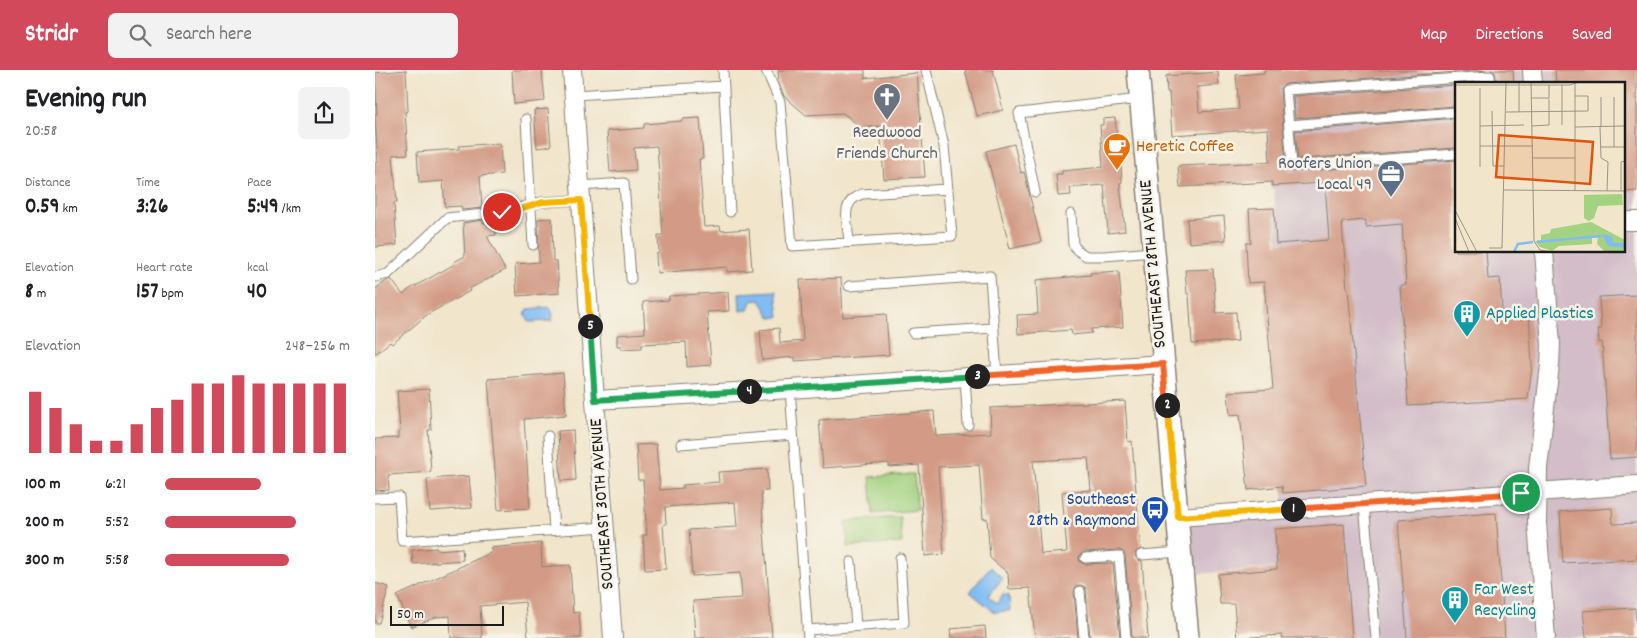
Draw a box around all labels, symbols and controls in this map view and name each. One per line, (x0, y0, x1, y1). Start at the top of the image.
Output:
search box (108, 13, 458, 58)
text: Stridr (25, 18, 78, 52)
icon: search (126, 21, 154, 49)
text: Search here (166, 22, 252, 49)
text: Map (1420, 23, 1447, 48)
text: Directions (1475, 23, 1544, 48)
text: Saved (1572, 23, 1612, 48)
text: Evening run (25, 81, 147, 121)
church icon: Reedwood Friends Church (872, 82, 902, 121)
inset map (1455, 82, 1625, 252)
button: share (298, 87, 350, 139)
text: 20:58 (25, 120, 57, 143)
place label: Reedwood Friends Church (836, 121, 938, 167)
cafe icon: Heretic Coffee (1102, 132, 1132, 171)
place label: Heretic Coffee (1136, 135, 1234, 160)
place label: Roofers Union Local 49 (1278, 152, 1372, 198)
office icon: Roofers Union Local 49 (1376, 159, 1406, 198)
text: Distance (25, 173, 71, 193)
text: Time (136, 173, 160, 193)
text: Pace (247, 173, 272, 193)
street label: SOUTHEAST 28TH AVENUE (1134, 179, 1174, 349)
pin (481, 191, 523, 233)
text: 0.59 (25, 193, 59, 223)
text: 3:26 (136, 193, 168, 223)
text: 5:49 (247, 193, 279, 223)
icon: check (488, 198, 516, 226)
text: km (59, 199, 78, 219)
text: /km (279, 199, 301, 219)
text: Elevation (25, 258, 74, 278)
text: Heart rate (136, 258, 193, 278)
text: kcal (247, 258, 268, 278)
text: 8 (25, 278, 33, 308)
text: 157 (136, 278, 158, 308)
text: 40 (247, 278, 267, 308)
text: m (33, 284, 46, 304)
text: bpm (158, 284, 184, 304)
building icon: Applied Plastics (1452, 299, 1482, 338)
place label: Applied Plastics (1486, 302, 1594, 327)
pin: 5 (577, 314, 603, 338)
text: 5 (587, 316, 594, 336)
text: Elevation (25, 335, 81, 358)
text: 248–256 m (285, 335, 350, 358)
pin: 3 (965, 364, 989, 388)
text: 3 (974, 366, 981, 386)
pin: 4 (737, 378, 761, 404)
text: 4 (747, 381, 752, 401)
pin: 2 (1155, 392, 1179, 418)
text: 2 (1164, 395, 1171, 415)
street label: SOUTHEAST 30TH AVENUE (585, 418, 621, 590)
pin (1500, 472, 1542, 514)
text: 100 m (25, 473, 61, 496)
text: 6:21 (105, 473, 126, 496)
icon: arrive (1507, 479, 1535, 507)
place label: Southeast 28th & Raymond (1028, 488, 1136, 534)
bus stop icon: Southeast 28th & Raymond (1140, 495, 1170, 534)
pin: 1 (1281, 496, 1305, 522)
text: 1 (1292, 499, 1295, 519)
text: 200 m (25, 511, 64, 534)
text: 5:52 (105, 511, 129, 534)
text: 300 m (25, 549, 64, 572)
text: 5:58 (105, 549, 129, 572)
place label: Far West Recycling (1474, 578, 1536, 624)
building icon: Far West Recycling (1440, 585, 1470, 624)
scale bar (390, 603, 504, 626)
text: 50 m (397, 605, 424, 625)

